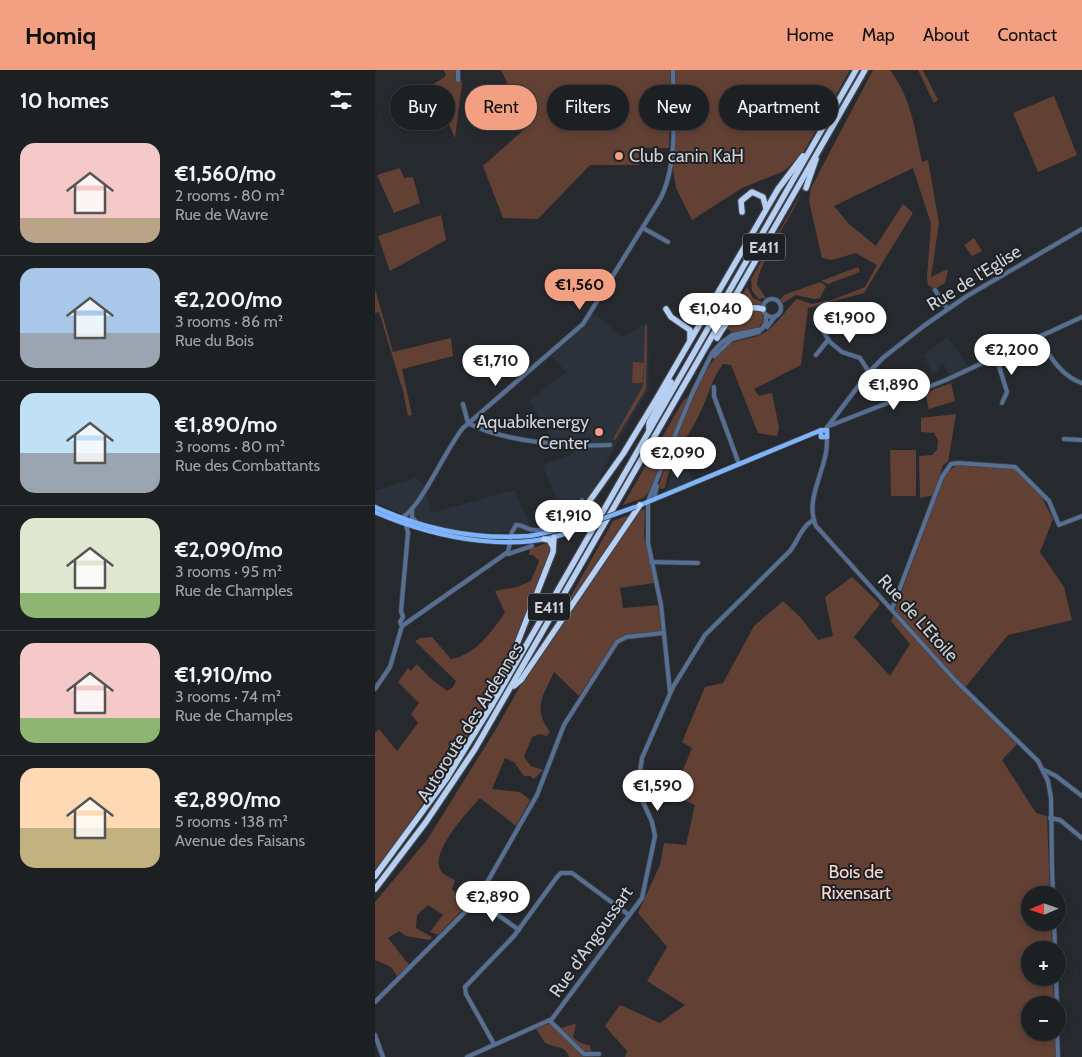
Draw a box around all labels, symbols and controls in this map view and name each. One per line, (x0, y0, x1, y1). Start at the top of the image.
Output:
text: Homiq (25, 21, 96, 50)
text: Home (786, 24, 834, 46)
text: Map (862, 24, 895, 46)
text: About (923, 24, 969, 46)
text: Contact (997, 24, 1057, 46)
chip: Buy (390, 85, 455, 130)
chip: Rent (465, 85, 537, 130)
chip: Filters (547, 85, 629, 130)
chip: New (639, 85, 709, 130)
chip: Apartment (719, 85, 838, 130)
icon: filters (327, 86, 355, 114)
text: 10 homes (20, 88, 109, 113)
place label: Club canin KaH (629, 145, 744, 167)
marker: Club canin KaH (613, 150, 625, 162)
text: €1,560/mo (175, 161, 276, 186)
icon: home (60, 163, 120, 223)
text: 2 rooms · 80 m² (175, 186, 285, 205)
text: Rue de Wavre (175, 205, 268, 224)
road number: E411 (743, 233, 785, 260)
street label: Rue de l'Eglise (923, 240, 1025, 316)
pin: €1,560 (539, 268, 621, 311)
text: €1,560 (556, 275, 604, 294)
text: €2,200/mo (175, 287, 282, 312)
icon: home (60, 288, 120, 348)
pin: €1,040 (675, 292, 757, 335)
text: €1,040 (690, 299, 742, 318)
pin: €1,900 (809, 302, 891, 344)
text: €1,900 (824, 308, 876, 327)
text: 3 rooms · 86 m² (175, 312, 283, 331)
text: Rue du Bois (175, 331, 254, 350)
pin: €2,200 (971, 334, 1053, 376)
text: €2,200 (985, 340, 1039, 359)
pin: €1,710 (455, 344, 537, 387)
text: €1,710 (473, 351, 519, 370)
pin: €1,890 (853, 368, 935, 411)
text: €1,890 (869, 375, 919, 394)
place label: Aquabikenergy Center (476, 411, 589, 454)
text: €1,890/mo (175, 412, 277, 437)
icon: home (60, 413, 120, 473)
marker: Aquabikenergy Center (593, 426, 605, 438)
pin: €2,090 (637, 436, 719, 479)
text: 3 rooms · 80 m² (175, 437, 285, 456)
text: €2,090 (651, 443, 705, 462)
text: Rue des Combattants (175, 456, 320, 475)
pin: €1,910 (528, 500, 610, 542)
text: €1,910 (546, 506, 592, 525)
text: €2,090/mo (175, 537, 283, 562)
icon: home (60, 538, 120, 598)
text: 3 rooms · 95 m² (175, 562, 282, 581)
street label: Rue de L'Etoile (873, 570, 963, 666)
text: Rue de Champles (175, 581, 293, 600)
road number: E411 (528, 594, 570, 620)
street label: Autoroute des Ardennes (412, 638, 528, 806)
text: €1,910/mo (175, 662, 272, 687)
icon: home (60, 663, 120, 723)
text: 3 rooms · 74 m² (175, 687, 281, 706)
text: Rue de Champles (175, 706, 293, 725)
pin: €1,590 (617, 770, 699, 812)
text: €1,590 (634, 776, 682, 795)
text: €2,890/mo (175, 787, 281, 812)
icon: home (60, 788, 120, 848)
text: 5 rooms · 138 m² (175, 812, 288, 831)
text: Avenue des Faisans (175, 831, 305, 850)
park label: Bois de Rixensart (821, 861, 891, 904)
pin: €2,890 (452, 880, 534, 923)
street label: Rue d'Angoussart (545, 882, 637, 1002)
north arrow (1021, 886, 1066, 931)
map controls (1021, 886, 1066, 1041)
text: €2,890 (467, 887, 519, 906)
button: + (1021, 941, 1066, 986)
button: − (1021, 996, 1066, 1041)

